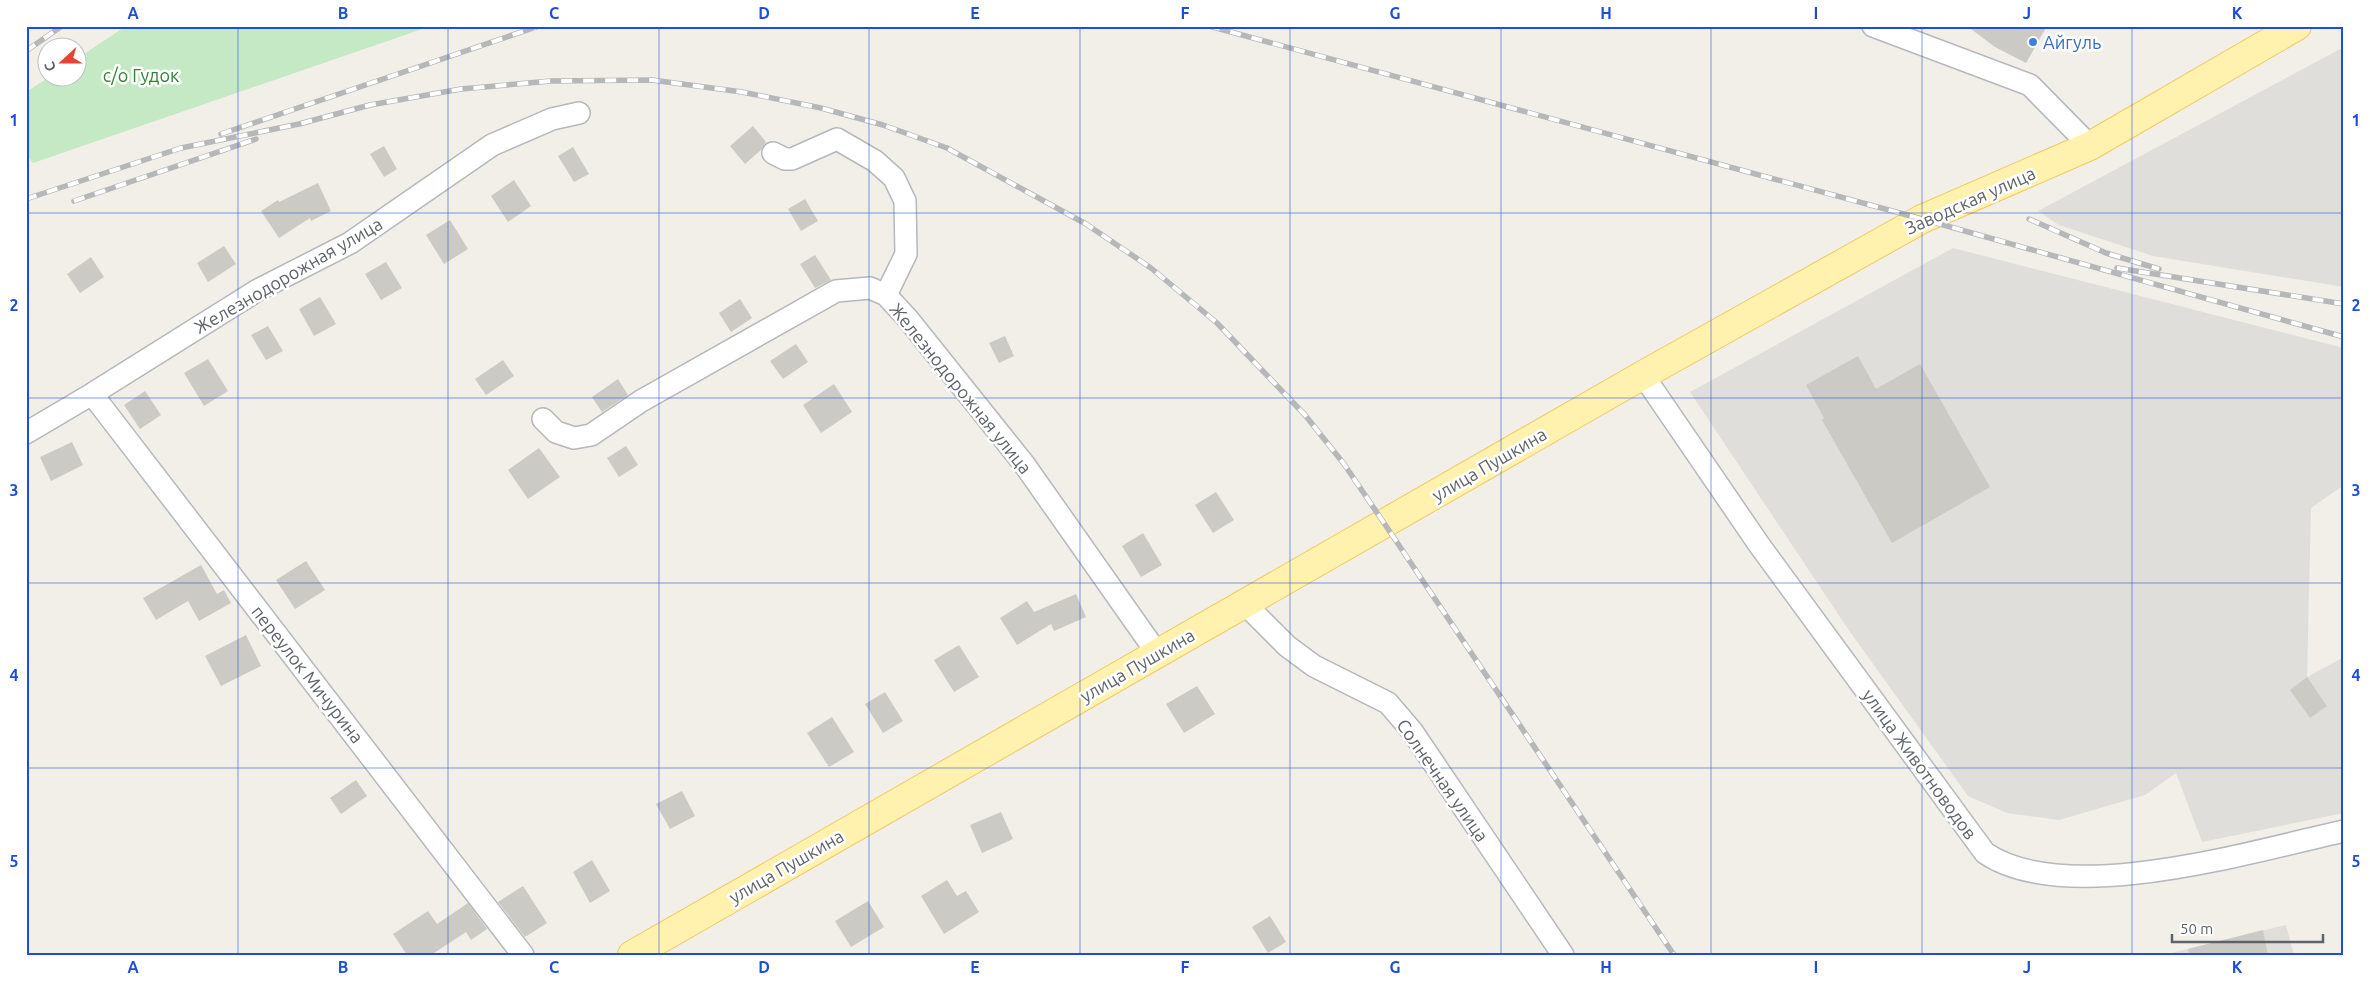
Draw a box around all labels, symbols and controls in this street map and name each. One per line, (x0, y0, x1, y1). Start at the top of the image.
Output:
text: A (127, 4, 139, 22)
text: B (338, 4, 348, 22)
text: C (549, 4, 559, 22)
text: D (758, 4, 770, 22)
text: E (970, 4, 980, 22)
text: F (1181, 4, 1190, 22)
text: G (1389, 4, 1401, 22)
text: H (1600, 4, 1612, 22)
text: I (1814, 4, 1818, 22)
text: J (2023, 4, 2031, 22)
text: K (2232, 4, 2243, 22)
place label: Айгуль (2043, 32, 2101, 52)
marker: Айгуль (2027, 36, 2039, 48)
north arrow (38, 38, 88, 88)
text: С (41, 60, 59, 74)
park label: с/о Гудок (103, 65, 179, 85)
text: 1 (9, 111, 19, 129)
text: 1 (2351, 111, 2361, 129)
street label: Заводская улица (1902, 162, 2038, 238)
street label: Железнодорожная улица (191, 213, 385, 337)
text: 2 (9, 296, 19, 314)
text: 2 (2351, 296, 2361, 314)
street label: Железнодорожная улица (886, 299, 1036, 477)
street label: улица Пушкина (1428, 423, 1550, 505)
text: 3 (9, 481, 19, 499)
text: 3 (2351, 481, 2361, 499)
street label: переулок Мичурина (248, 601, 368, 747)
street label: улица Пушкина (1076, 624, 1198, 706)
text: 4 (9, 666, 19, 684)
text: 4 (2351, 666, 2361, 684)
street label: улица Животноводов (1859, 685, 1981, 843)
street label: Солнечная улица (1393, 715, 1493, 845)
street label: улица Пушкина (725, 825, 847, 907)
text: 5 (9, 852, 19, 870)
text: 5 (2351, 852, 2361, 870)
scale bar (2172, 911, 2324, 943)
text: 50 m (2180, 920, 2213, 937)
text: A (127, 958, 139, 976)
text: B (338, 958, 348, 976)
text: C (549, 958, 559, 976)
text: D (758, 958, 770, 976)
text: E (970, 958, 980, 976)
text: F (1181, 958, 1190, 976)
text: G (1389, 958, 1401, 976)
text: H (1600, 958, 1612, 976)
text: I (1814, 958, 1818, 976)
text: J (2023, 958, 2031, 976)
text: K (2232, 958, 2243, 976)

